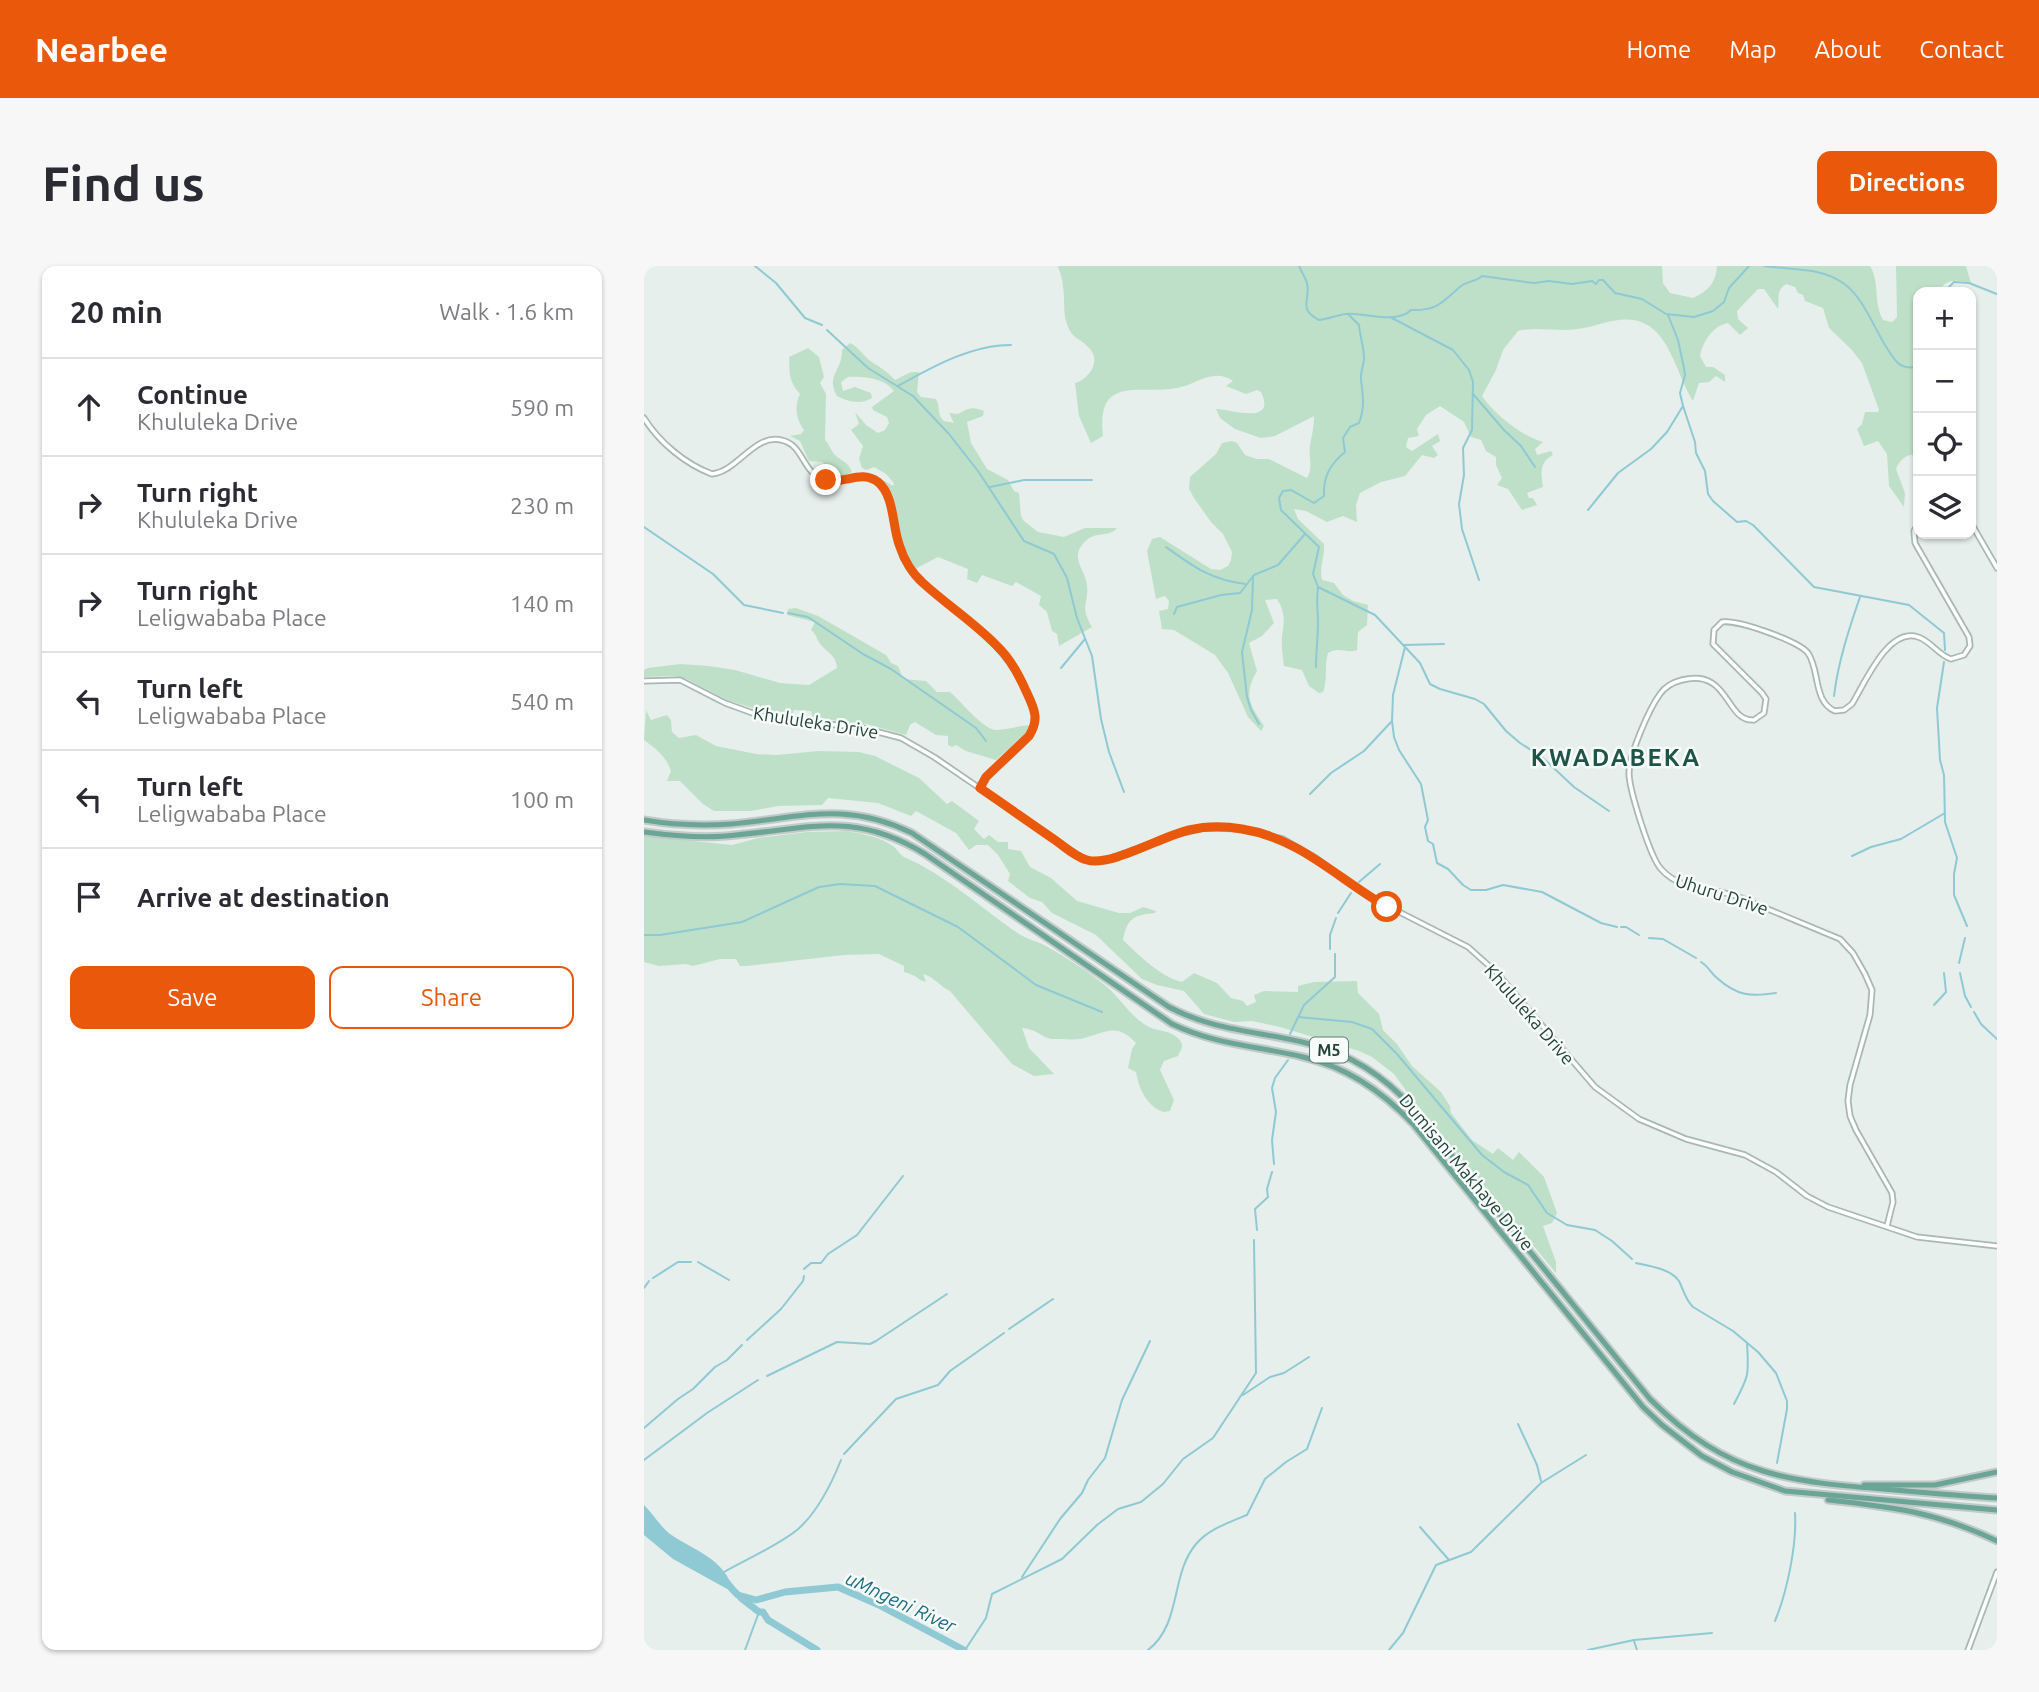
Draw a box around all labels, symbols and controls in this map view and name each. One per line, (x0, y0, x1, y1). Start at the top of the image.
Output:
text: Nearbee (35, 31, 168, 68)
text: Home (1626, 36, 1691, 63)
text: Map (1729, 36, 1776, 63)
text: About (1814, 36, 1881, 63)
text: Contact (1919, 36, 2004, 63)
button: Directions (1817, 151, 1997, 214)
text: Find us (42, 155, 205, 210)
map controls (1913, 287, 1976, 539)
button: + (1913, 287, 1976, 350)
text: 20 min (70, 295, 163, 329)
text: Walk · 1.6 km (439, 299, 574, 324)
button: − (1913, 350, 1976, 413)
text: Continue (137, 380, 248, 409)
icon: ahead (70, 388, 108, 426)
text: 590 m (510, 395, 574, 420)
text: Khululeka Drive (137, 409, 298, 434)
button: locate (1913, 413, 1976, 476)
route end (810, 464, 841, 495)
button: layers (1913, 476, 1976, 539)
text: Turn right (137, 478, 258, 507)
icon: right (70, 486, 108, 524)
text: 230 m (510, 493, 574, 518)
text: Khululeka Drive (137, 507, 298, 532)
text: Turn right (137, 576, 258, 605)
icon: right (70, 584, 108, 622)
text: 140 m (510, 591, 574, 616)
text: Leligwababa Place (137, 605, 327, 630)
text: Turn left (137, 674, 243, 703)
icon: left (70, 682, 108, 720)
text: 540 m (510, 689, 574, 714)
street label: Khululeka Drive (752, 702, 880, 742)
text: Leligwababa Place (137, 703, 327, 728)
district label: KWADABEKA (1531, 744, 1701, 771)
text: Turn left (137, 772, 243, 801)
icon: left (70, 780, 108, 818)
text: 100 m (510, 787, 574, 812)
text: Leligwababa Place (137, 801, 327, 826)
street label: Uhuru Drive (1673, 870, 1771, 918)
icon: arrive (70, 878, 108, 916)
text: Arrive at destination (137, 883, 390, 912)
route start (1371, 891, 1402, 922)
street label: Khululeka Drive (1481, 960, 1579, 1068)
button: Save (70, 966, 315, 1029)
button: Share (329, 966, 574, 1029)
road number: M5 (1310, 1038, 1348, 1062)
street label: Dumisani Makhaye Drive (1396, 1090, 1538, 1254)
water label: uMngeni River (843, 1567, 960, 1637)

